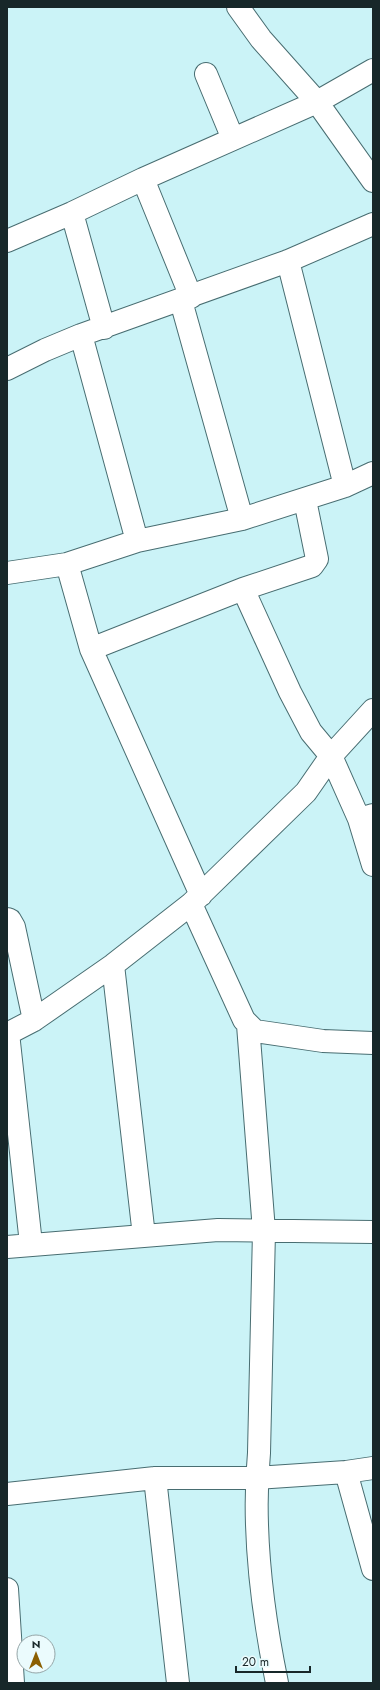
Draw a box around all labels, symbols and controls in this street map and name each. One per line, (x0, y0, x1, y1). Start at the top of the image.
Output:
north arrow (16, 1634, 56, 1674)
text: N (32, 1636, 40, 1652)
scale bar (236, 1648, 310, 1674)
text: 20 m (242, 1653, 269, 1671)

